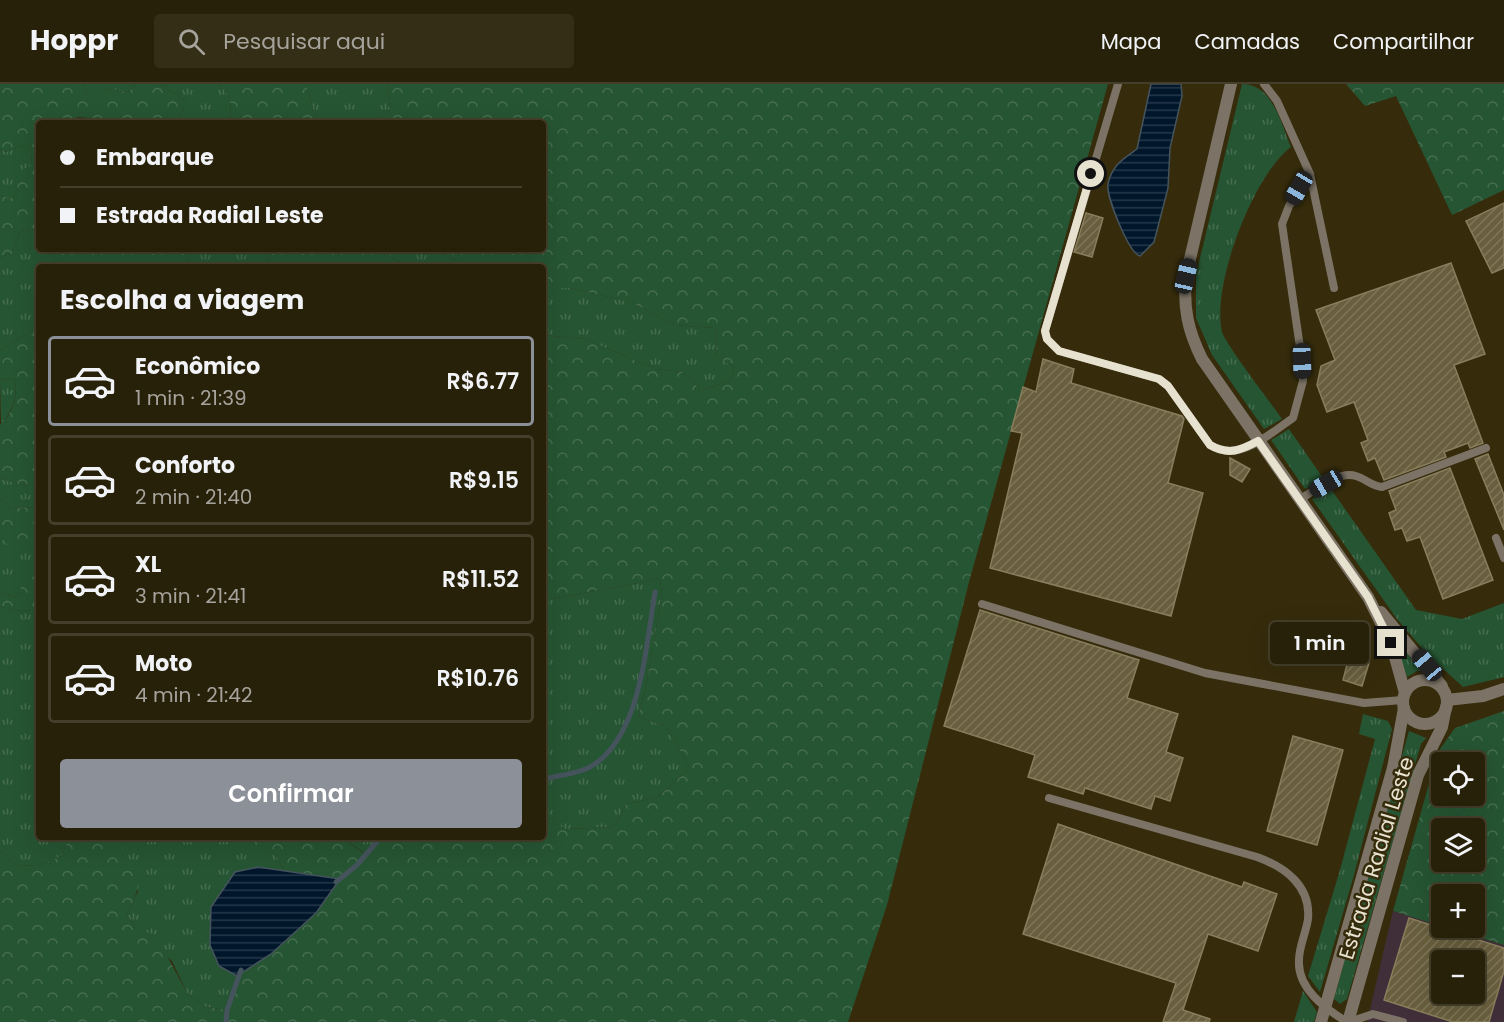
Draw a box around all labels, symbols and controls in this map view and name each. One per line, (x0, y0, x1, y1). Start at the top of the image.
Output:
search box (154, 14, 574, 68)
text: Hoppr (30, 21, 118, 60)
icon: search (175, 25, 208, 58)
text: Pesquisar aqui (223, 26, 385, 57)
text: Mapa (1101, 27, 1161, 56)
text: Camadas (1194, 27, 1300, 56)
text: Compartilhar (1333, 27, 1474, 56)
text: Embarque (96, 142, 214, 173)
route start (1077, 160, 1104, 187)
car (1282, 168, 1316, 208)
text: Estrada Radial Leste (96, 200, 324, 231)
car (1173, 256, 1199, 296)
text: Escolha a viagem (60, 281, 304, 318)
car (1292, 343, 1312, 379)
text: Econômico (135, 351, 260, 382)
icon: car (63, 354, 117, 408)
text: R$6.77 (447, 366, 519, 397)
text: 1 min · 21:39 (135, 384, 247, 412)
text: Conforto (135, 450, 235, 481)
icon: car (63, 453, 117, 507)
text: R$9.15 (449, 465, 519, 496)
car (1306, 467, 1346, 501)
text: 2 min · 21:40 (135, 483, 252, 511)
text: XL (135, 549, 161, 580)
icon: car (63, 552, 117, 606)
text: R$11.52 (442, 564, 519, 595)
text: 3 min · 21:41 (135, 582, 247, 610)
callout: 1 min (1271, 622, 1370, 664)
text: 1 min (1294, 629, 1345, 657)
route end (1377, 629, 1404, 656)
car (1409, 645, 1445, 685)
text: Moto (135, 648, 192, 679)
icon: car (63, 651, 117, 705)
text: R$10.76 (436, 663, 519, 694)
text: 4 min · 21:42 (135, 681, 252, 709)
map controls (1431, 752, 1485, 1004)
button: locate (1431, 752, 1485, 806)
street label: Estrada Radial Leste (1331, 753, 1421, 963)
button: Confirmar (60, 759, 522, 828)
button: layers (1431, 818, 1485, 872)
button: + (1431, 884, 1485, 938)
button: − (1431, 950, 1485, 1004)

